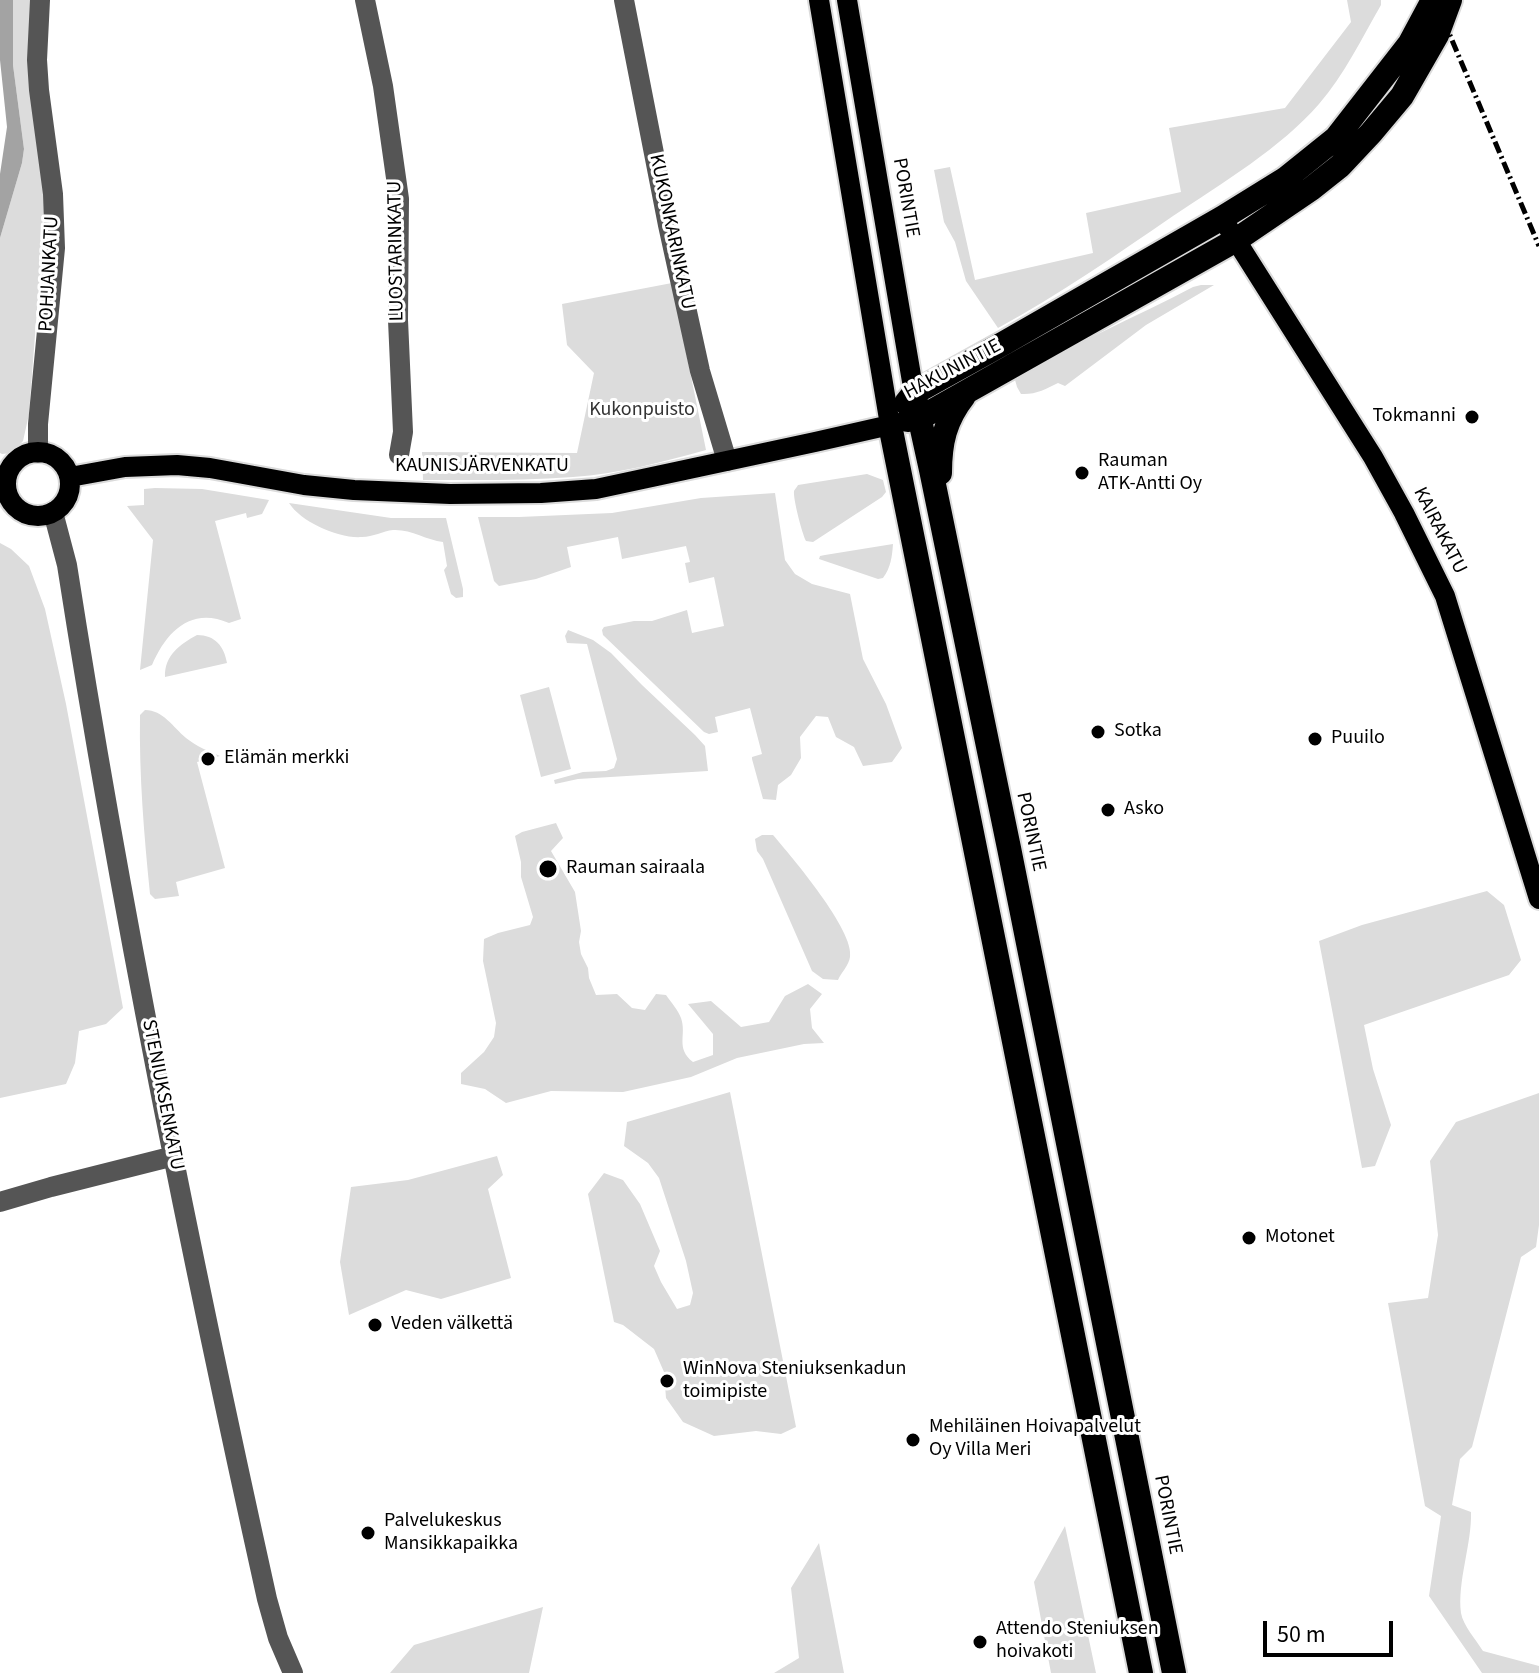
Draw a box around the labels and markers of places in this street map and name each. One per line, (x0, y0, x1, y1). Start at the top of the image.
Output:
place label: Tokmanni (1372, 405, 1456, 429)
marker: Tokmanni (1463, 408, 1481, 426)
place label: Rauman ATK-Antti Oy (1098, 450, 1202, 497)
marker: Rauman ATK-Antti Oy (1073, 464, 1091, 482)
place label: Sotka (1114, 720, 1162, 744)
marker: Sotka (1089, 723, 1107, 741)
place label: Puuilo (1331, 727, 1385, 751)
marker: Puuilo (1306, 730, 1324, 748)
place label: Elämän merkki (224, 747, 349, 771)
marker: Elämän merkki (199, 750, 217, 768)
place label: Asko (1124, 798, 1164, 822)
marker: Asko (1099, 801, 1117, 819)
place label: Rauman sairaala (566, 857, 705, 881)
marker: Rauman sairaala (537, 858, 559, 880)
place label: Motonet (1265, 1226, 1335, 1250)
marker: Motonet (1240, 1229, 1258, 1247)
place label: Veden välkettä (391, 1313, 513, 1337)
marker: Veden välkettä (366, 1316, 384, 1334)
place label: WinNova Steniuksenkadun toimipiste (683, 1358, 906, 1405)
marker: WinNova Steniuksenkadun toimipiste (658, 1372, 676, 1390)
place label: Mehiläinen Hoivapalvelut Oy Villa Meri (929, 1416, 1141, 1463)
marker: Mehiläinen Hoivapalvelut Oy Villa Meri (904, 1431, 922, 1449)
place label: Palvelukeskus Mansikkapaikka (384, 1510, 518, 1557)
marker: Palvelukeskus Mansikkapaikka (359, 1524, 377, 1542)
place label: Attendo Steniuksen hoivakoti (996, 1618, 1159, 1665)
marker: Attendo Steniuksen hoivakoti (971, 1633, 989, 1651)

